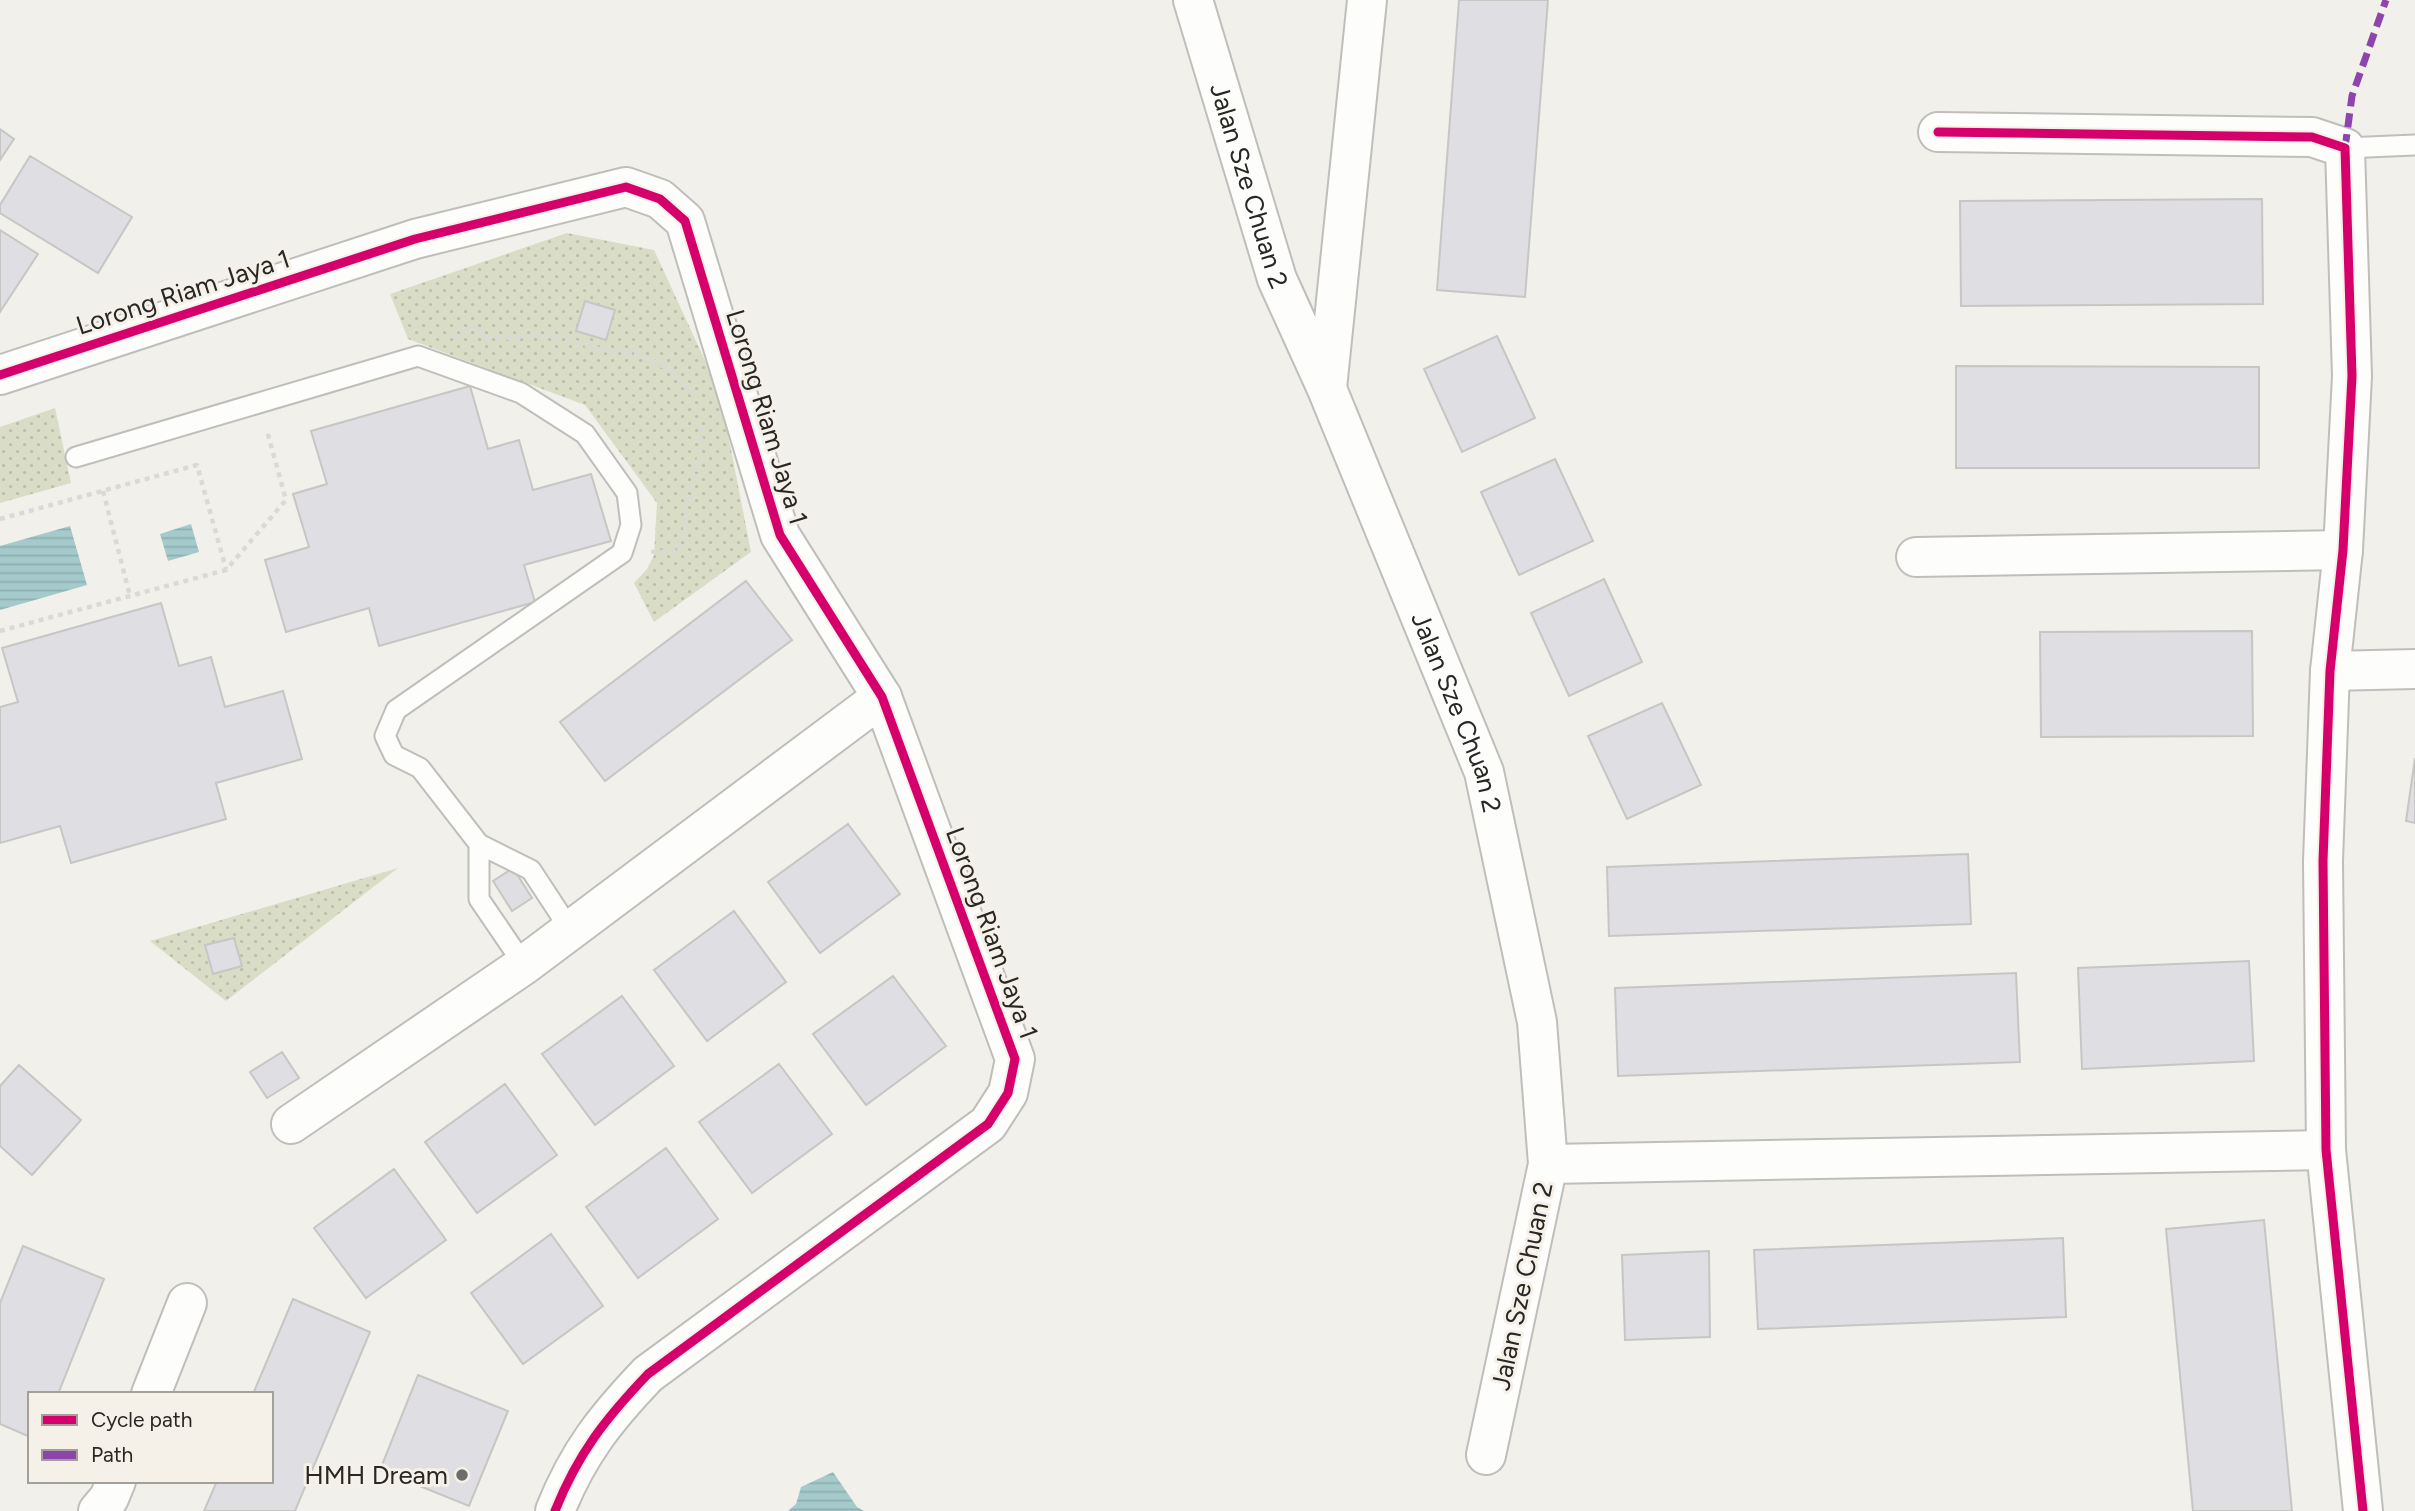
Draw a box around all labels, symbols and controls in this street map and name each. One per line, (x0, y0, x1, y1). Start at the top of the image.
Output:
street label: Jalan Sze Chuan 2 (1203, 79, 1295, 294)
street label: Lorong Riam Jaya 1 (72, 242, 294, 342)
street label: Lorong Riam Jaya 1 (719, 306, 815, 528)
street label: Jalan Sze Chuan 2 (1404, 607, 1508, 816)
street label: Lorong Riam Jaya 1 (939, 823, 1045, 1043)
street label: Jalan Sze Chuan 2 (1484, 1179, 1560, 1393)
legend (28, 1392, 273, 1483)
text: Cycle path (91, 1407, 192, 1432)
text: Path (91, 1442, 133, 1467)
place label: HMH Dream (304, 1459, 448, 1491)
marker: HMH Dream (454, 1467, 470, 1483)

